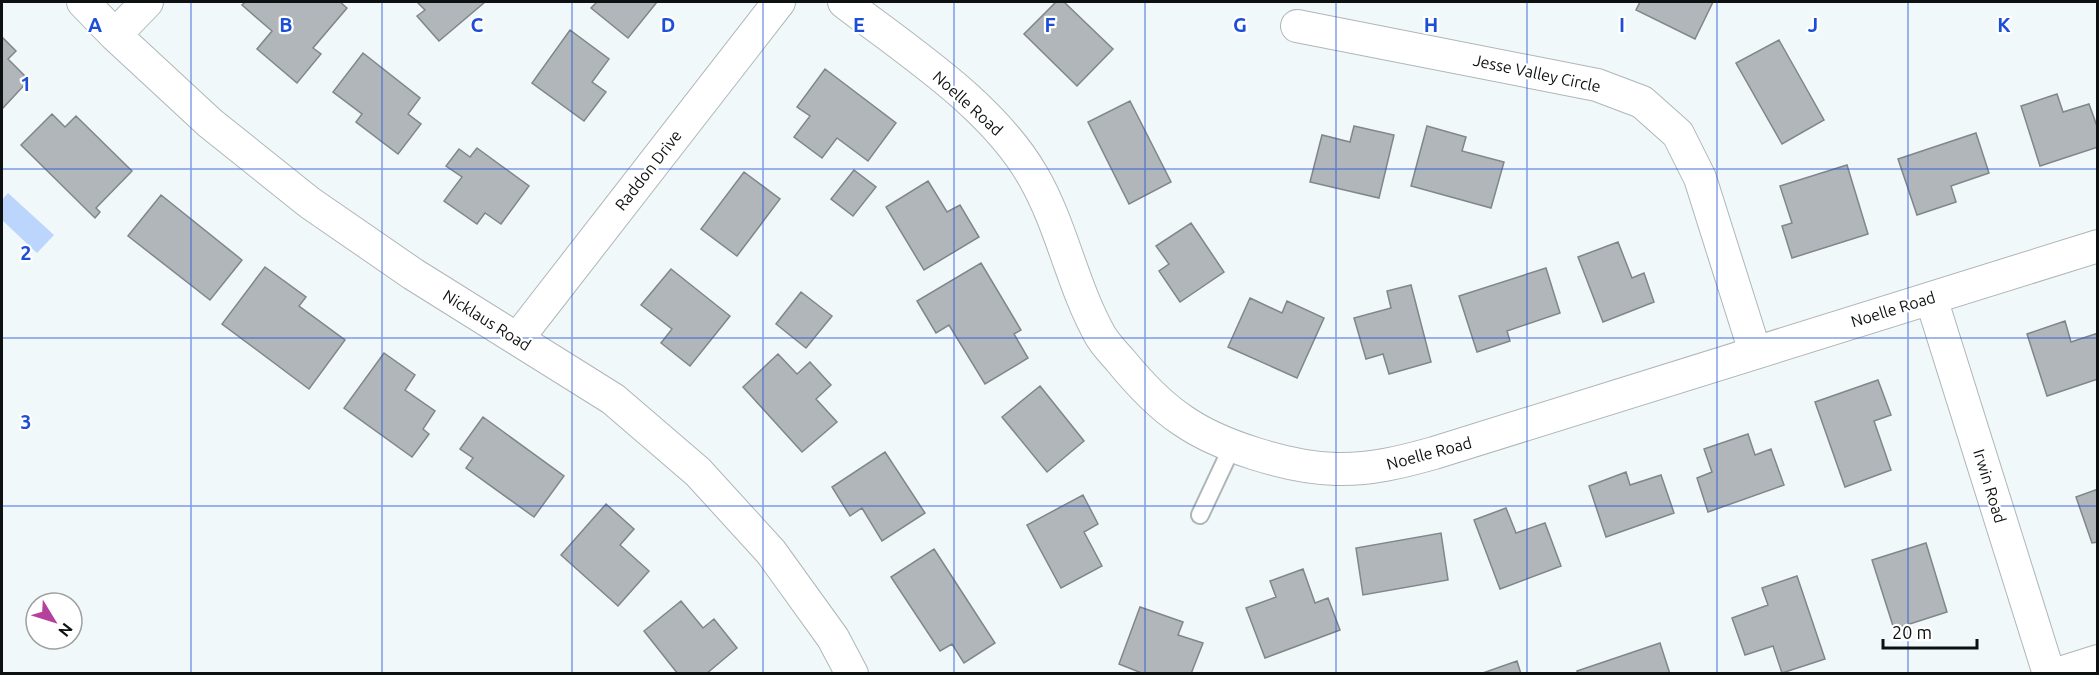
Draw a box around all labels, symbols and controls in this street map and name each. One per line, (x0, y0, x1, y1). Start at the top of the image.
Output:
text: A (88, 13, 102, 36)
text: B (279, 13, 293, 36)
text: C (471, 13, 484, 36)
text: D (661, 13, 675, 36)
text: E (853, 13, 865, 36)
text: F (1044, 13, 1056, 36)
text: G (1233, 13, 1247, 36)
text: H (1424, 13, 1438, 36)
text: I (1619, 13, 1625, 36)
text: J (1808, 13, 1818, 36)
text: K (1997, 13, 2011, 36)
street label: Jesse Valley Circle (1472, 51, 1602, 95)
street label: Noelle Road (930, 67, 1006, 139)
text: 1 (20, 72, 32, 95)
street label: Raddon Drive (611, 126, 685, 214)
text: 2 (20, 241, 32, 264)
street label: Nicklaus Road (440, 286, 534, 354)
street label: Noelle Road (1849, 288, 1937, 330)
text: 3 (20, 410, 32, 433)
street label: Noelle Road (1384, 433, 1474, 473)
street label: Irwin Road (1970, 447, 2010, 525)
north arrow (24, 591, 84, 651)
scale bar (1883, 612, 1978, 650)
text: N (55, 620, 77, 640)
text: 20 m (1892, 622, 1932, 642)

